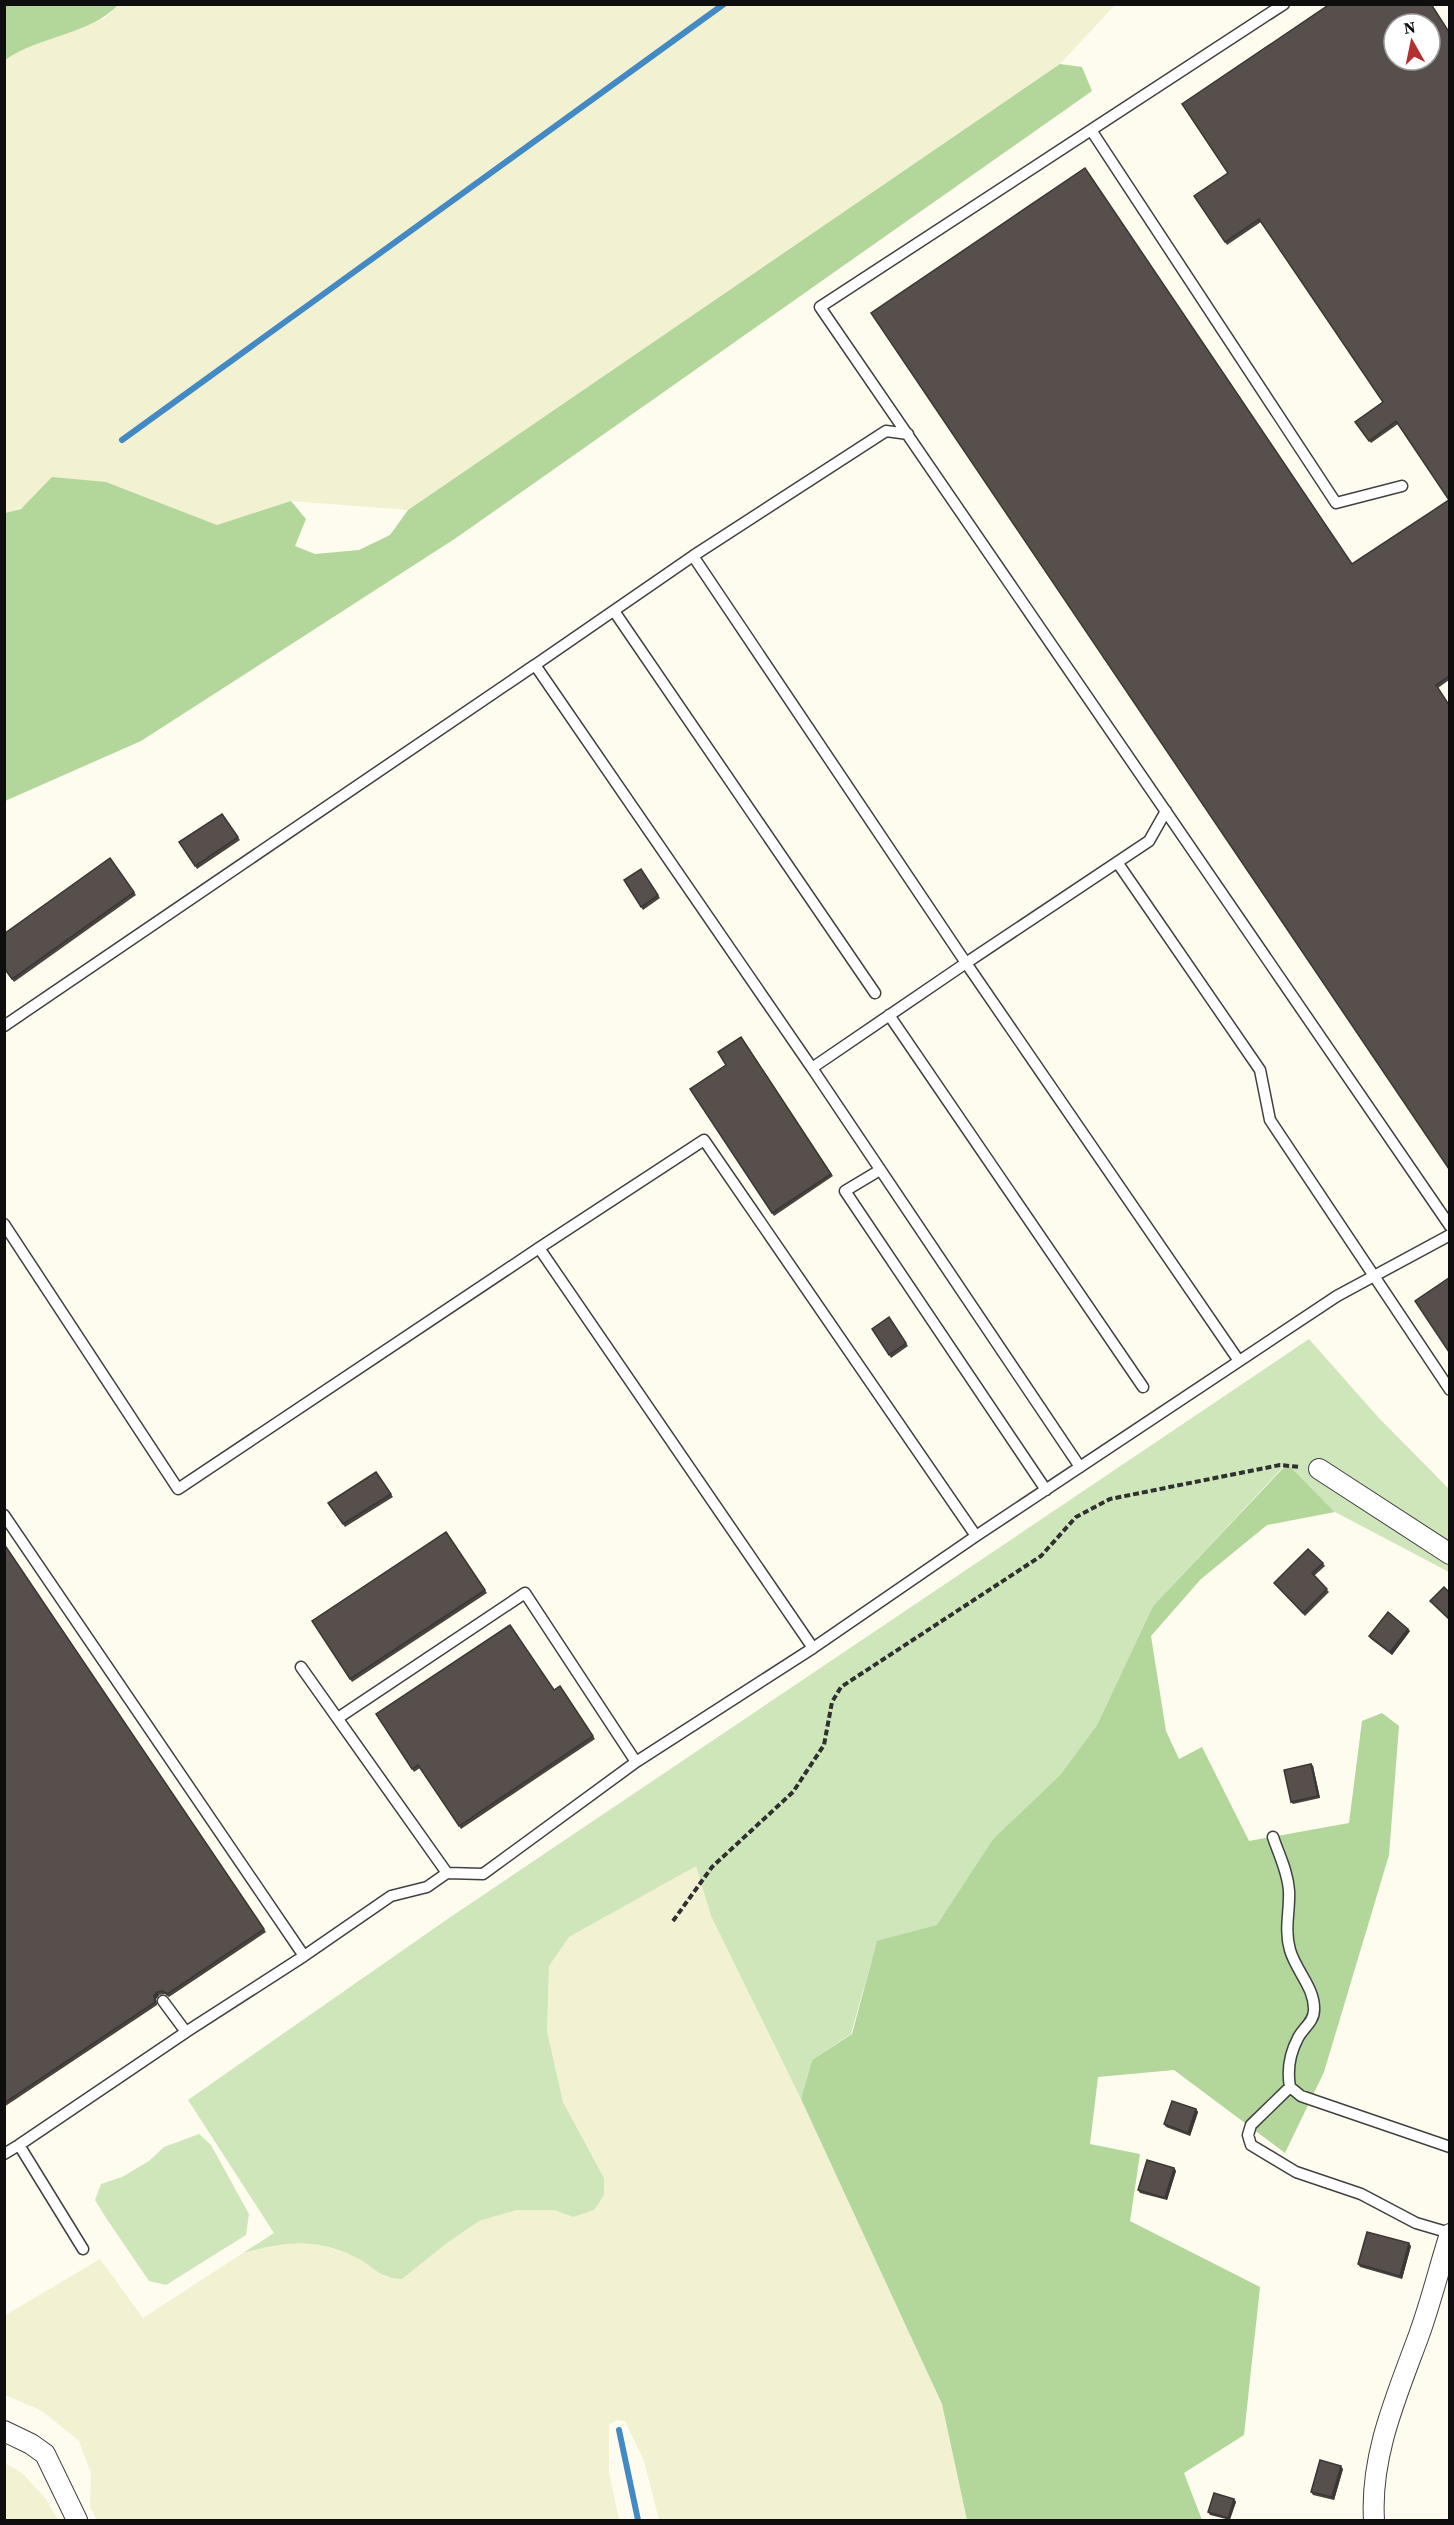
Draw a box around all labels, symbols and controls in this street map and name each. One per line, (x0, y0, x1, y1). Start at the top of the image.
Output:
north arrow (1382, 12, 1442, 72)
text: N (1402, 15, 1417, 39)

